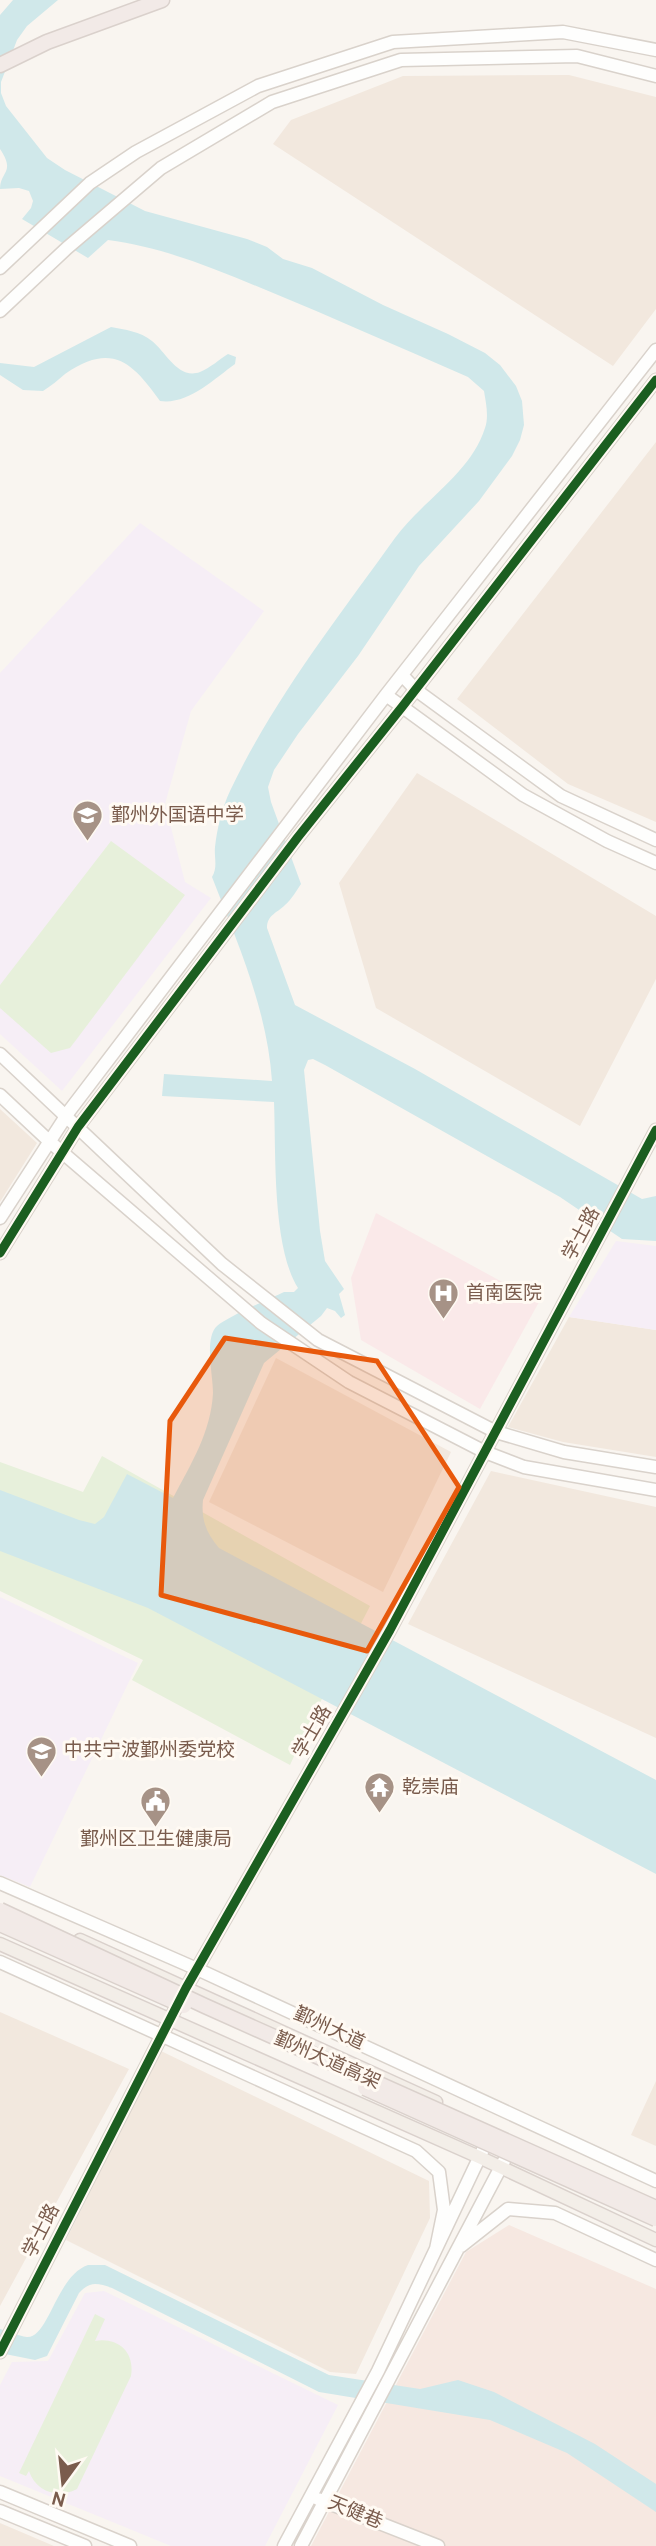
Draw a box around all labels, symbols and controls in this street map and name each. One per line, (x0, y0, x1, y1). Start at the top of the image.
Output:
school or university icon: 鄞州外国语中学 (71, 799, 105, 843)
place label: 鄞州外国语中学 (111, 804, 244, 828)
street label: 学士路 (558, 1203, 606, 1265)
hospital icon: 首南医院 (426, 1277, 460, 1321)
place label: 首南医院 (466, 1282, 542, 1306)
street label: 学士路 (288, 1701, 338, 1763)
school or university icon: 中共宁波鄞州委党校 (24, 1734, 58, 1778)
place label: 中共宁波鄞州委党校 (64, 1739, 235, 1763)
temple icon: 乾崇庙 (362, 1771, 396, 1815)
place label: 乾崇庙 (402, 1776, 459, 1800)
public building icon: 鄞州区卫生健康局 (139, 1784, 173, 1828)
place label: 鄞州区卫生健康局 (80, 1828, 232, 1852)
street label: 鄞州大道 (289, 2002, 369, 2056)
street label: 鄞州大道高架 (270, 2027, 384, 2095)
street label: 学士路 (18, 2200, 66, 2262)
north arrow (28, 2448, 98, 2518)
text: N (49, 2484, 69, 2511)
street label: 天健巷 (324, 2491, 386, 2535)

